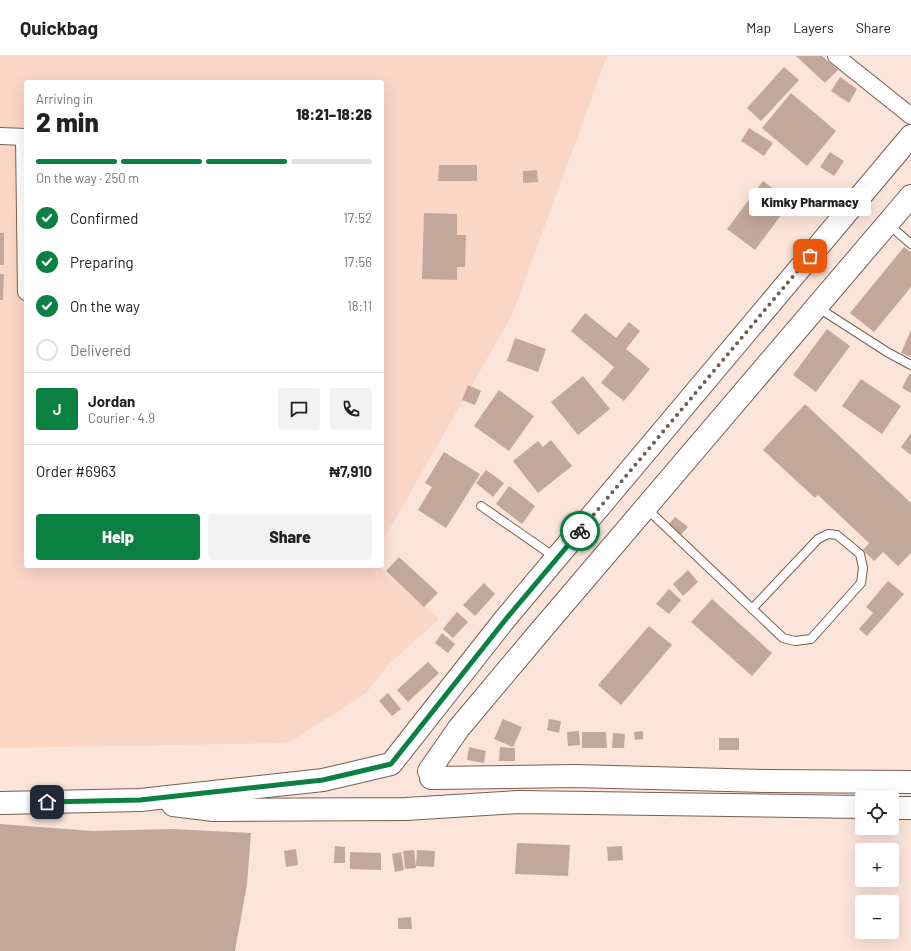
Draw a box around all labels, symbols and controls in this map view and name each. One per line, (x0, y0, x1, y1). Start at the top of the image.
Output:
text: Quickbag (20, 16, 98, 39)
text: Map (746, 19, 771, 36)
text: Layers (793, 19, 834, 36)
text: Share (856, 19, 891, 36)
text: Arriving in (36, 91, 93, 107)
text: 18:21–18:26 (296, 105, 372, 123)
text: 2 min (36, 106, 99, 137)
text: On the way · 250 m (36, 170, 139, 186)
callout: Kimky Pharmacy (749, 188, 871, 216)
text: Kimky Pharmacy (761, 194, 859, 210)
icon: check (36, 207, 58, 229)
text: Confirmed (70, 209, 138, 227)
text: 17:52 (343, 210, 372, 226)
pin (793, 239, 827, 273)
icon: bag (799, 245, 821, 267)
icon: check (36, 251, 58, 273)
text: Preparing (70, 253, 134, 271)
text: 17:56 (344, 254, 372, 270)
icon: check (36, 295, 58, 317)
text: On the way (70, 297, 140, 315)
text: 18:11 (347, 298, 372, 314)
text: Delivered (70, 341, 131, 359)
button: chat (278, 388, 320, 430)
button: phone (330, 388, 372, 430)
text: Jordan (88, 392, 135, 410)
text: J (53, 400, 61, 418)
text: Courier · 4.9 (88, 410, 155, 426)
text: Order #6963 (36, 462, 116, 480)
text: ₦7,910 (329, 462, 372, 480)
courier (560, 511, 600, 551)
button: Help (36, 514, 200, 560)
button: Share (208, 514, 372, 560)
icon: bike (569, 520, 591, 542)
pin (30, 785, 64, 819)
icon: home (36, 791, 58, 813)
map controls (855, 791, 899, 939)
button: locate (855, 791, 899, 835)
button: + (855, 843, 899, 887)
button: − (855, 895, 899, 939)

